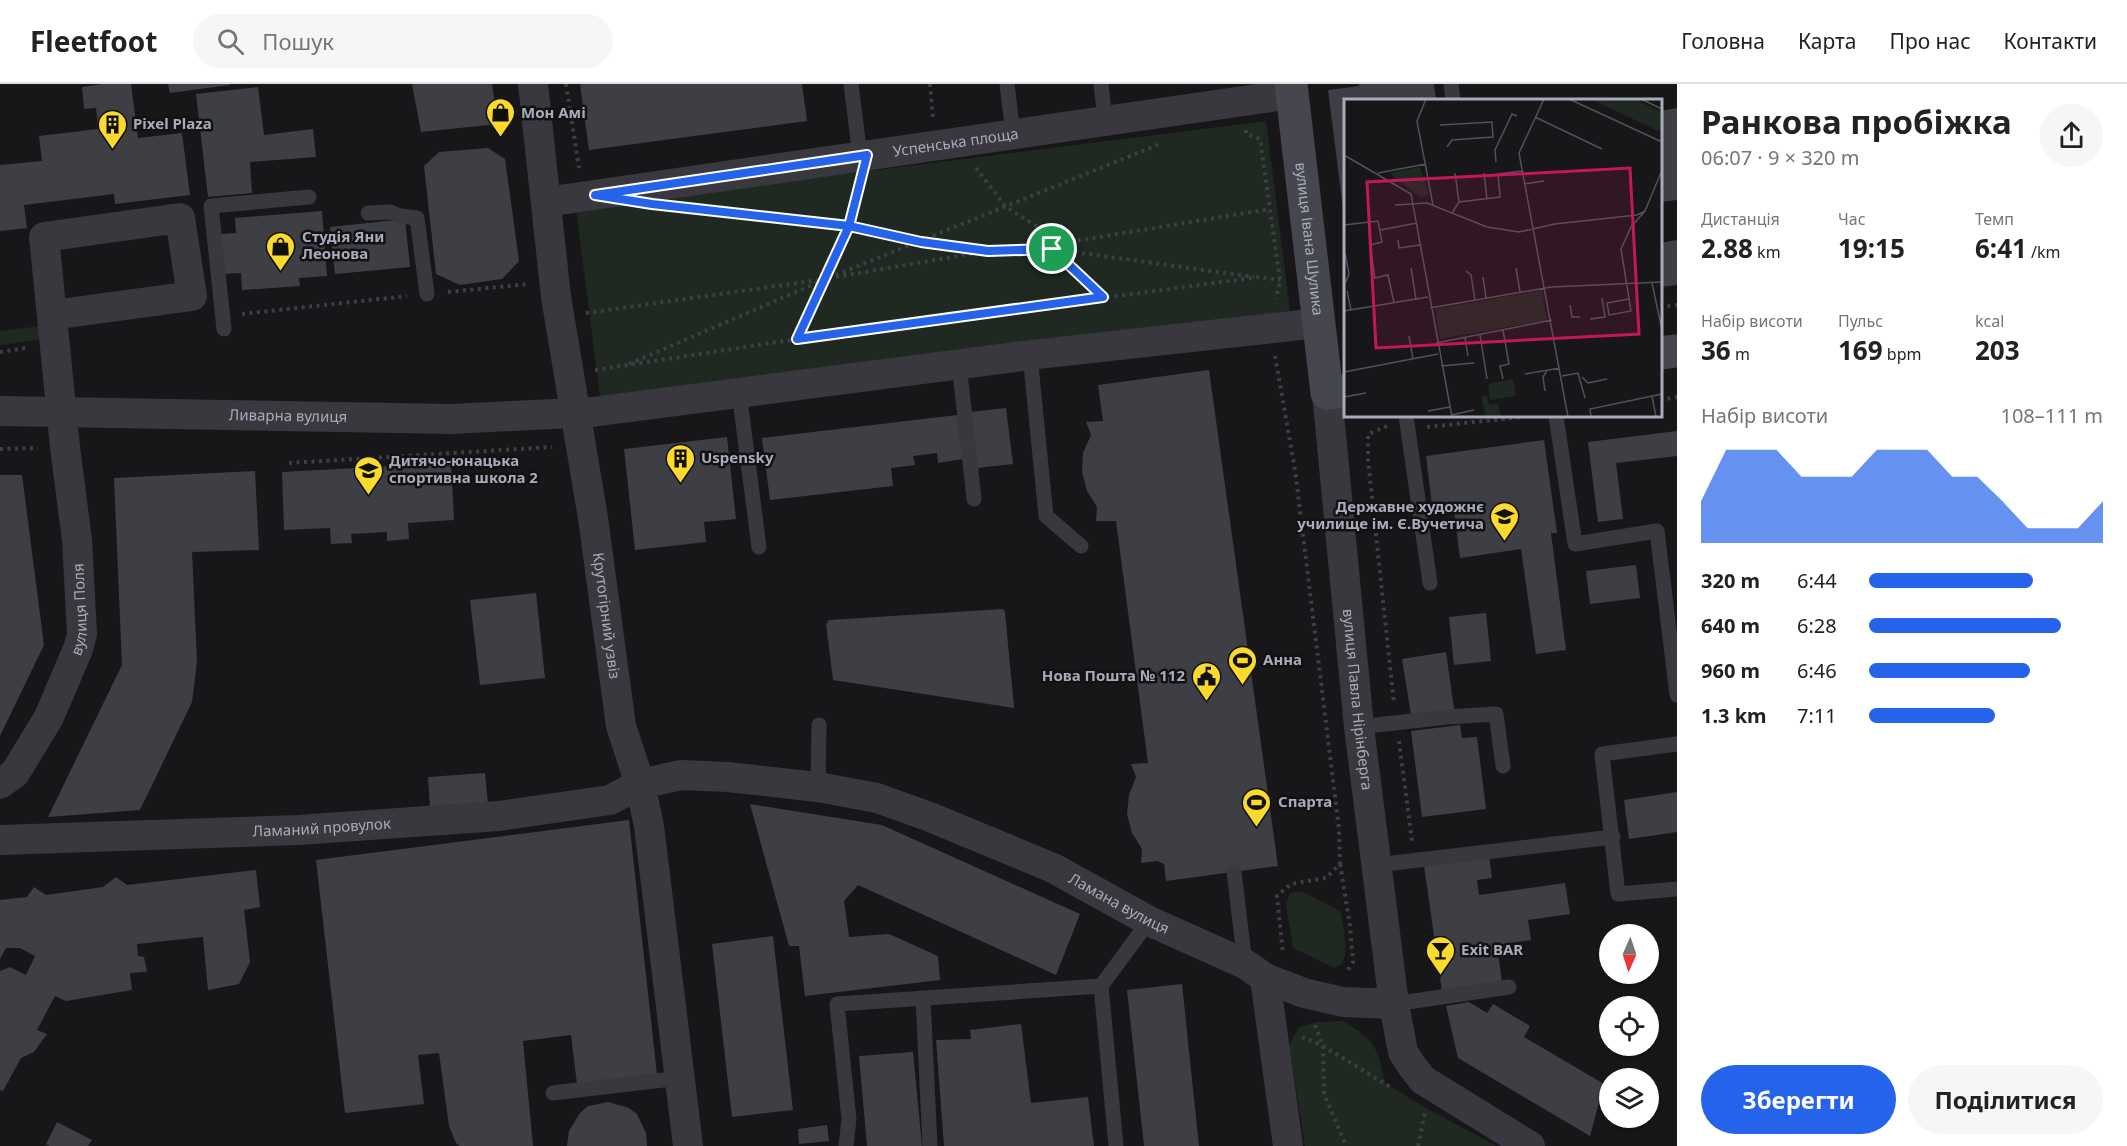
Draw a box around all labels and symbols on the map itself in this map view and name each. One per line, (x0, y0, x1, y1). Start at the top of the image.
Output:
shop icon: Мон Амі (484, 97, 516, 139)
inset map (1344, 99, 1662, 417)
place label: Мон Амі (521, 102, 586, 122)
building icon: Pixel Plaza (96, 108, 128, 150)
place label: Pixel Plaza (133, 113, 212, 133)
street label: Успенська площа (892, 123, 1020, 161)
street label: вулиця Івана Шулика (1291, 161, 1329, 317)
pin (1026, 223, 1077, 274)
place label: Студія Яни Леонова (302, 226, 384, 263)
shop icon: Студія Яни Леонова (265, 230, 297, 272)
street label: Ливарна вулиця (229, 404, 347, 426)
building icon: Uspensky (664, 442, 696, 484)
place label: Uspensky (701, 447, 774, 467)
place label: Дитячо-юнацька спортивна школа 2 (389, 450, 538, 487)
school or university icon: Дитячо-юнацька спортивна школа 2 (352, 454, 384, 496)
place label: Державне художнє училище ім. Є.Вучетича (1296, 496, 1484, 533)
school or university icon: Державне художнє училище ім. Є.Вучетича (1489, 500, 1521, 542)
street label: Крутогірний узвіз (589, 551, 626, 680)
street label: вулиця Поля (65, 563, 91, 658)
street label: вулиця Павла Нірінберга (1339, 608, 1378, 791)
sports icon: Анна (1226, 644, 1258, 686)
place label: Анна (1263, 649, 1302, 669)
public building icon: Нова Пошта № 112 (1190, 660, 1222, 702)
place label: Нова Пошта № 112 (1042, 665, 1185, 685)
sports icon: Спарта (1241, 786, 1273, 828)
place label: Спарта (1278, 791, 1332, 811)
street label: Ламаний провулок (252, 813, 392, 841)
street label: Ламана вулиця (1066, 868, 1173, 938)
north arrow (1599, 924, 1659, 984)
bar icon: Exit BAR (1424, 934, 1456, 976)
place label: Exit BAR (1461, 939, 1523, 959)

